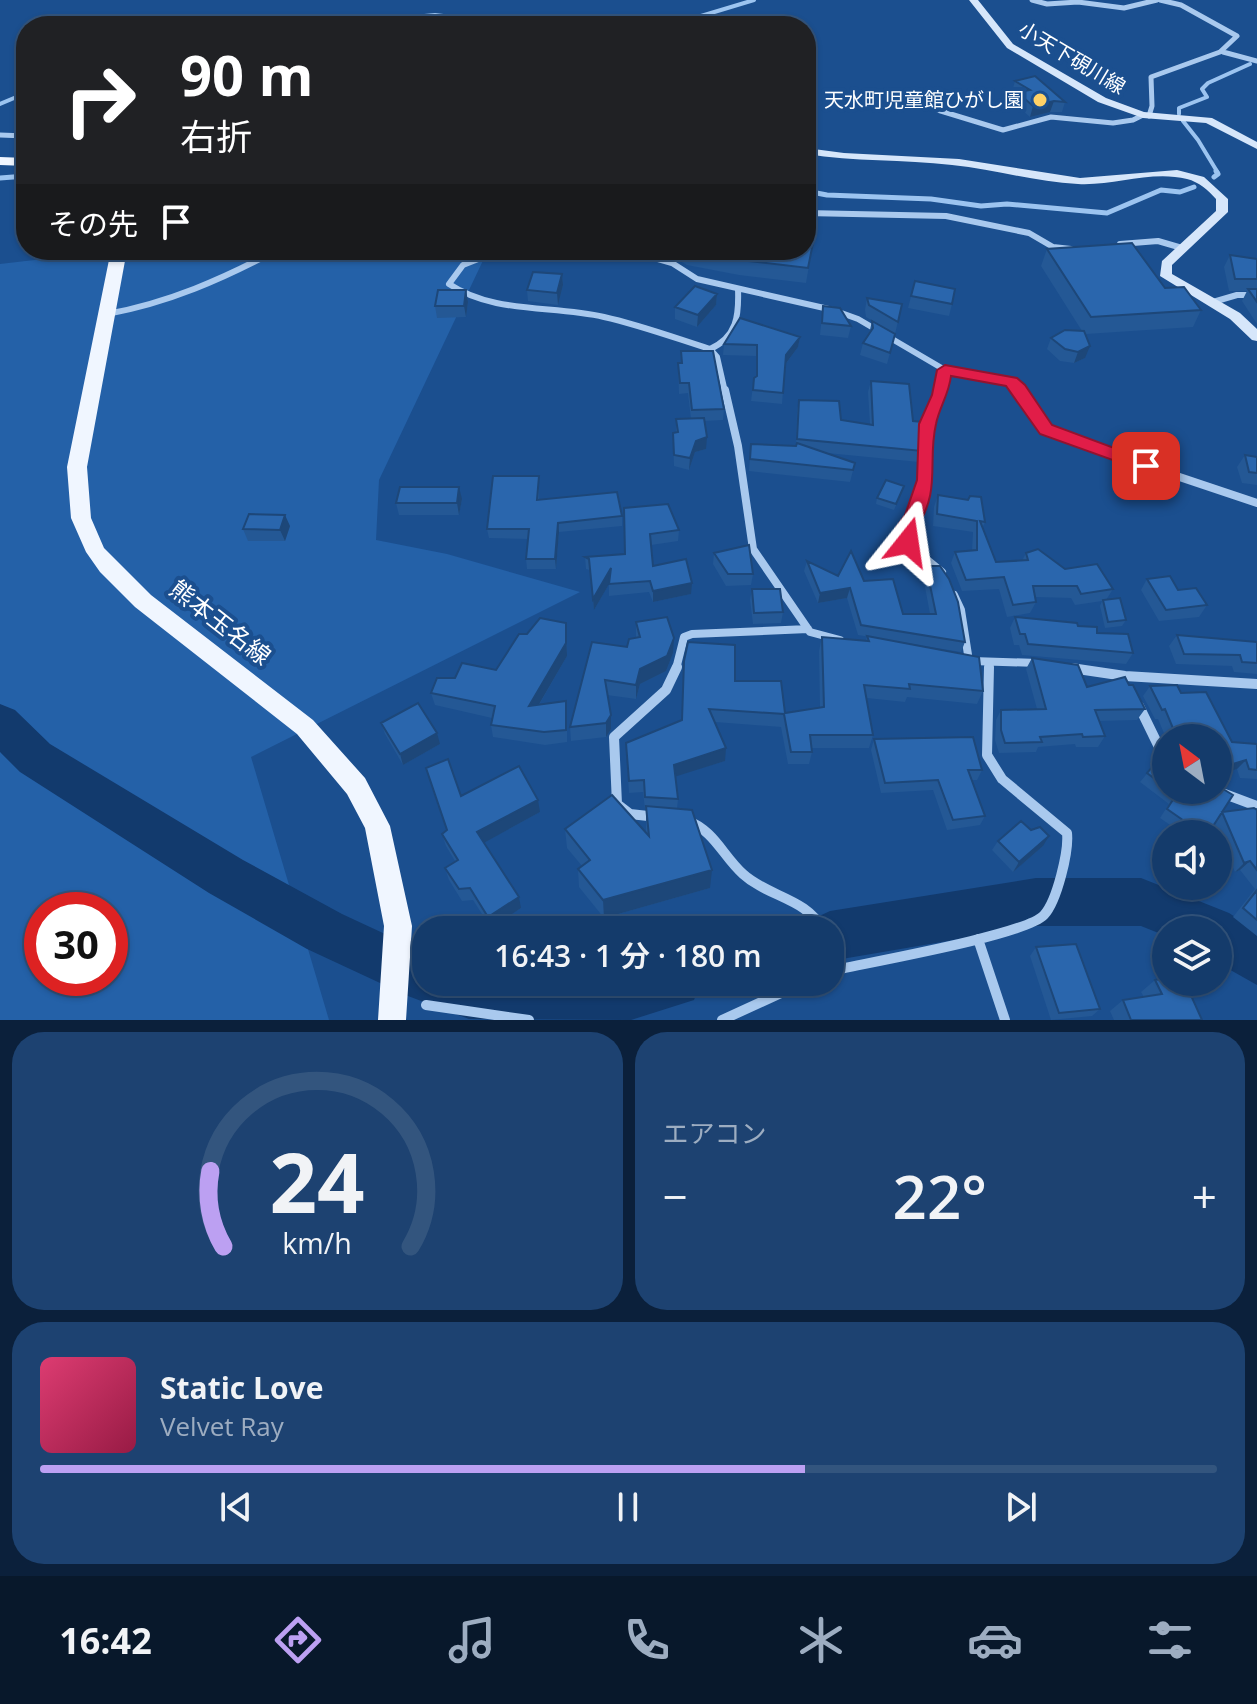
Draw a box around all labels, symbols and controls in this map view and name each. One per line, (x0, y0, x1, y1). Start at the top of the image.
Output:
street label: 小天下硯川線 (1014, 15, 1131, 100)
text: 90 m (180, 36, 314, 112)
icon: right (48, 48, 152, 152)
place label: 天水町児童館ひがし園 (824, 86, 1024, 113)
marker: 天水町児童館ひがし園 (1031, 91, 1049, 109)
text: 右折 (180, 112, 252, 161)
icon: arrive (154, 200, 198, 244)
text: その先 (48, 203, 138, 244)
pin (1112, 432, 1180, 500)
icon: arrive (1124, 444, 1168, 488)
position arrow (866, 500, 950, 584)
street label: 熊本玉名線 (163, 572, 278, 672)
north arrow (1152, 724, 1232, 804)
map controls (1152, 724, 1232, 996)
button: sound (1152, 820, 1232, 900)
speed limit sign: 30 (24, 892, 128, 996)
button: layers (1152, 916, 1232, 996)
text: 16:43 · 1 分 · 180 m (494, 935, 762, 976)
text: エアコン (663, 1115, 767, 1151)
text: 24 (270, 1124, 365, 1237)
text: 22° (893, 1155, 987, 1237)
text: − (663, 1166, 688, 1226)
text: + (1192, 1166, 1217, 1226)
text: km/h (283, 1223, 352, 1262)
text: Static Love (160, 1367, 323, 1408)
text: Velvet Ray (160, 1408, 284, 1444)
icon: previous (214, 1485, 258, 1529)
icon: pause (606, 1485, 650, 1529)
icon: next (999, 1485, 1043, 1529)
icon: directions (270, 1612, 326, 1668)
icon: music (444, 1612, 500, 1668)
icon: phone (619, 1612, 675, 1668)
icon: climate (793, 1612, 849, 1668)
icon: car (967, 1612, 1023, 1668)
icon: filters (1142, 1612, 1198, 1668)
text: 16:42 (59, 1616, 152, 1665)

